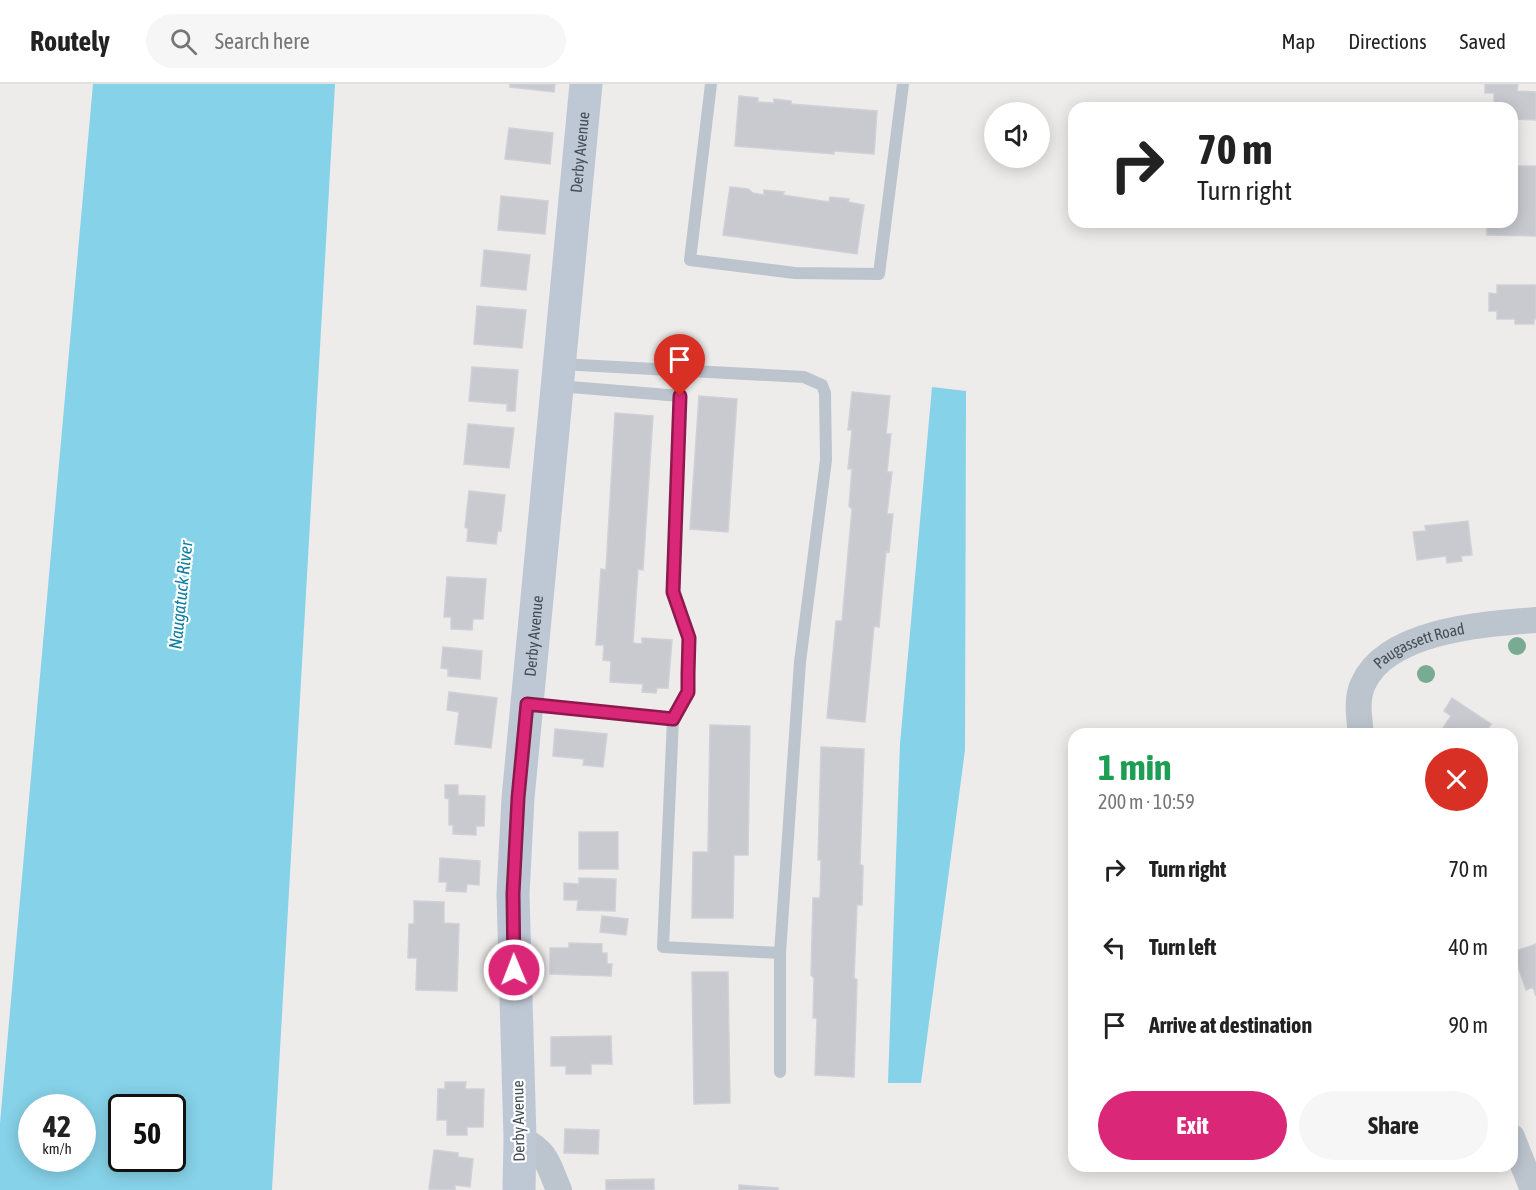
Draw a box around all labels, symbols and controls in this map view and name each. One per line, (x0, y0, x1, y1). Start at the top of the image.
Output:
search box (146, 14, 566, 68)
text: Routely (30, 25, 110, 57)
icon: search (167, 25, 200, 58)
text: Search here (215, 28, 310, 54)
text: Map (1281, 29, 1315, 53)
text: Directions (1348, 29, 1427, 53)
text: Saved (1460, 29, 1506, 53)
map controls (984, 102, 1050, 168)
button: sound (984, 102, 1050, 168)
street label: Derby Avenue (567, 111, 592, 194)
text: 70 m (1197, 125, 1272, 173)
icon: right (1098, 126, 1176, 204)
text: Turn right (1197, 175, 1292, 206)
pin (654, 334, 705, 396)
icon: arrive (663, 343, 696, 376)
water label: Naugatuck River (164, 539, 197, 650)
street label: Derby Avenue (521, 595, 546, 677)
street label: Paugassett Road (1369, 619, 1466, 672)
text: 1 min (1098, 746, 1172, 788)
button: close (1425, 748, 1488, 811)
text: 200 m · 10:59 (1098, 790, 1195, 813)
icon: right (1098, 853, 1131, 886)
text: Turn right (1149, 856, 1226, 882)
text: 70 m (1448, 856, 1488, 882)
icon: left (1098, 931, 1131, 964)
text: Turn left (1149, 934, 1216, 960)
text: 40 m (1448, 934, 1488, 960)
position arrow (482, 938, 546, 1002)
icon: arrive (1098, 1009, 1131, 1042)
text: Arrive at destination (1149, 1012, 1312, 1038)
text: 90 m (1448, 1012, 1488, 1038)
street label: Derby Avenue (508, 1080, 529, 1162)
button: Exit (1098, 1091, 1287, 1160)
button: Share (1299, 1091, 1488, 1160)
speed limit sign: 50 (108, 1094, 186, 1172)
text: 42 (43, 1109, 71, 1143)
text: km/h (42, 1140, 72, 1157)

